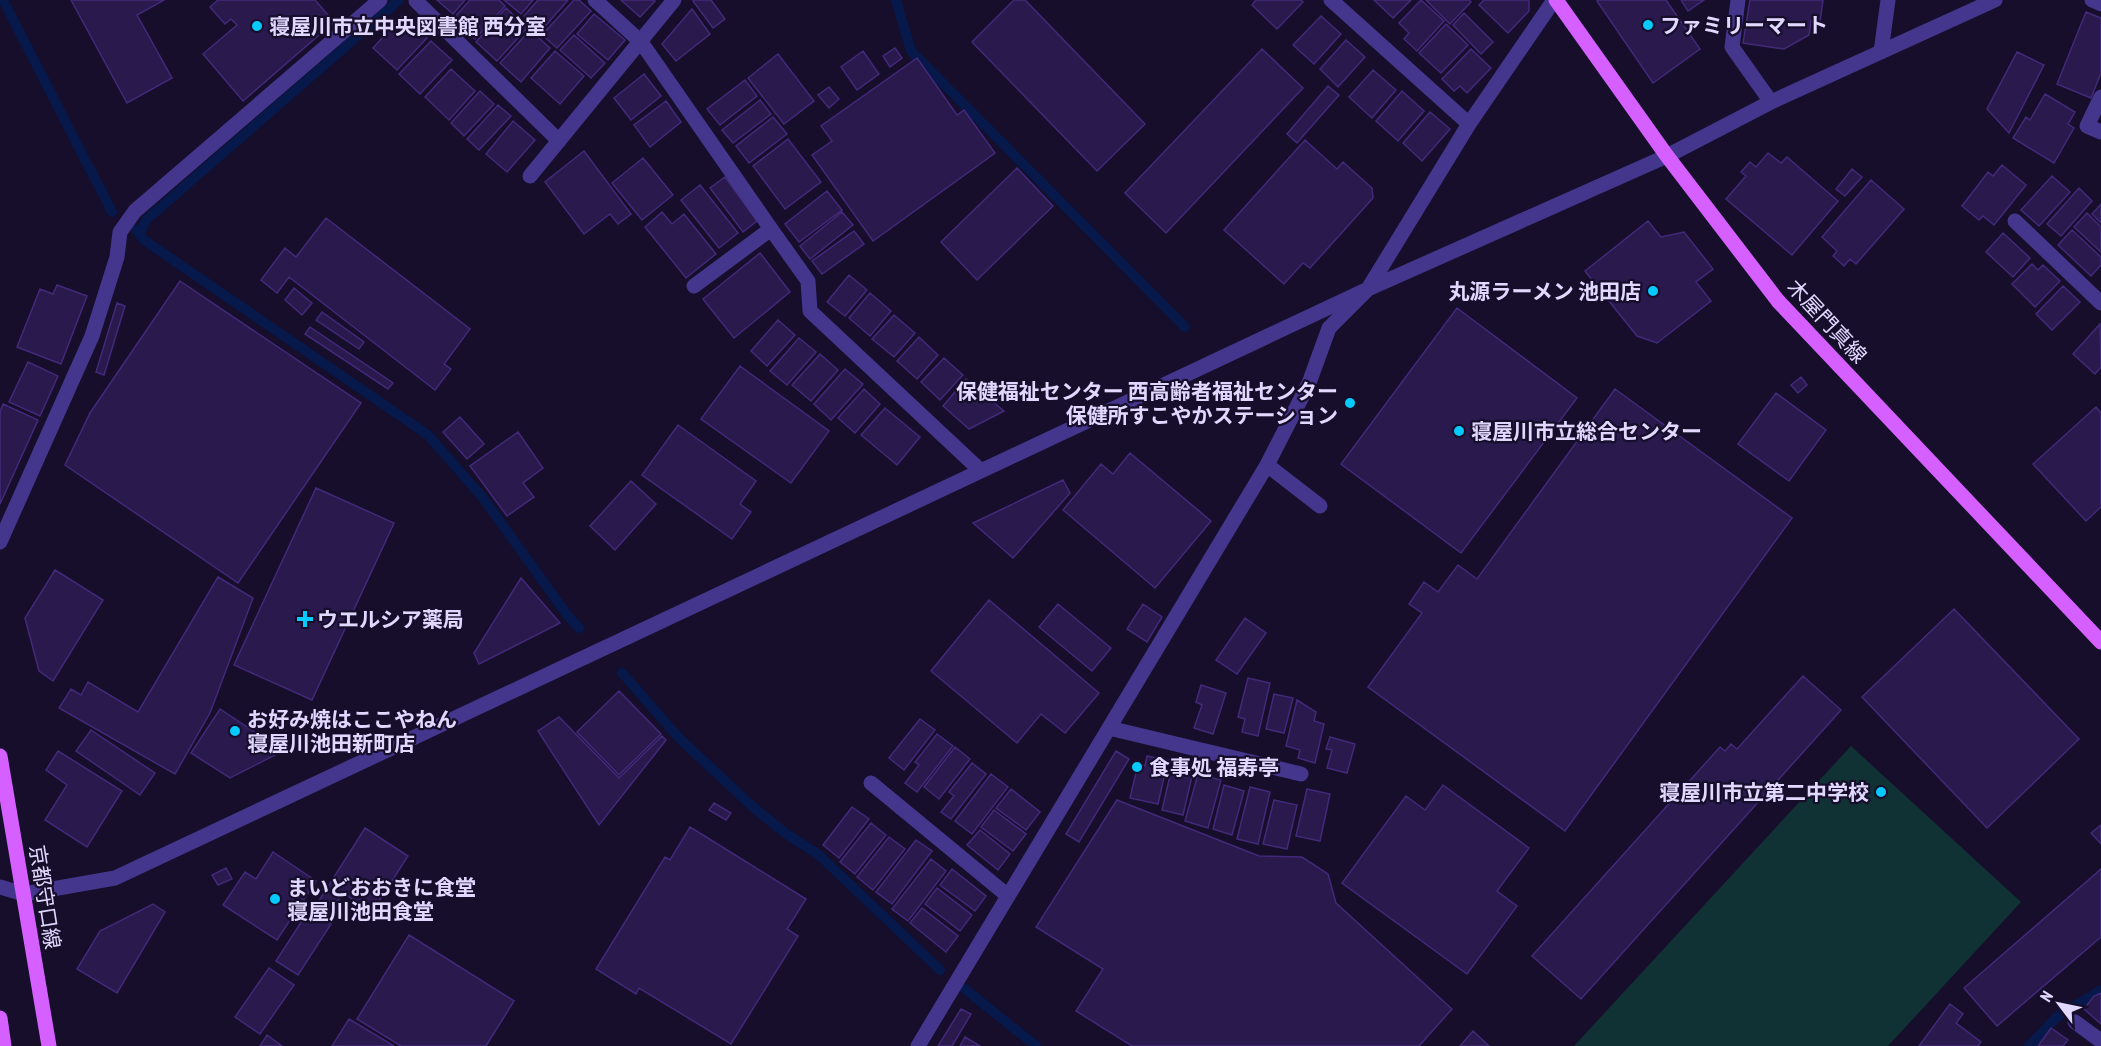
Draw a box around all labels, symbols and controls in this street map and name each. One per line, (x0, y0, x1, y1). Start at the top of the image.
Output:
place label: ファミリーマート (1660, 12, 1828, 39)
place label: 寝屋川市立中央図書館 西分室 (269, 13, 546, 40)
marker: ファミリーマート (1641, 18, 1655, 32)
marker: 寝屋川市立中央図書館 西分室 (250, 19, 264, 33)
street label: 木屋門真線 (1781, 273, 1873, 369)
place label: 丸源ラーメン 池田店 (1449, 278, 1641, 305)
marker: 丸源ラーメン 池田店 (1646, 284, 1660, 298)
place label: 保健福祉センター 西高齢者福祉センター 保健所すこやかステーション (956, 378, 1338, 429)
marker: 保健福祉センター 西高齢者福祉センター 保健所すこやかステーション (1343, 396, 1357, 410)
place label: 寝屋川市立総合センター (1471, 418, 1702, 445)
marker: 寝屋川市立総合センター (1452, 424, 1466, 438)
place label: ウエルシア薬局 (317, 606, 464, 633)
marker: ウエルシア薬局 (298, 612, 312, 626)
place label: お好み焼はここやねん 寝屋川池田新町店 (247, 706, 457, 757)
marker: お好み焼はここやねん 寝屋川池田新町店 (228, 724, 242, 738)
place label: 食事処 福寿亭 (1149, 754, 1279, 781)
marker: 食事処 福寿亭 (1130, 760, 1144, 774)
place label: 寝屋川市立第二中学校 (1659, 779, 1869, 806)
marker: 寝屋川市立第二中学校 (1874, 785, 1888, 799)
street label: 京都守口線 (23, 843, 67, 951)
place label: まいどおおきに食堂 寝屋川池田食堂 (287, 874, 476, 925)
marker: まいどおおきに食堂 寝屋川池田食堂 (268, 892, 282, 906)
north arrow (2029, 974, 2089, 1034)
text: N (2036, 987, 2057, 1005)

